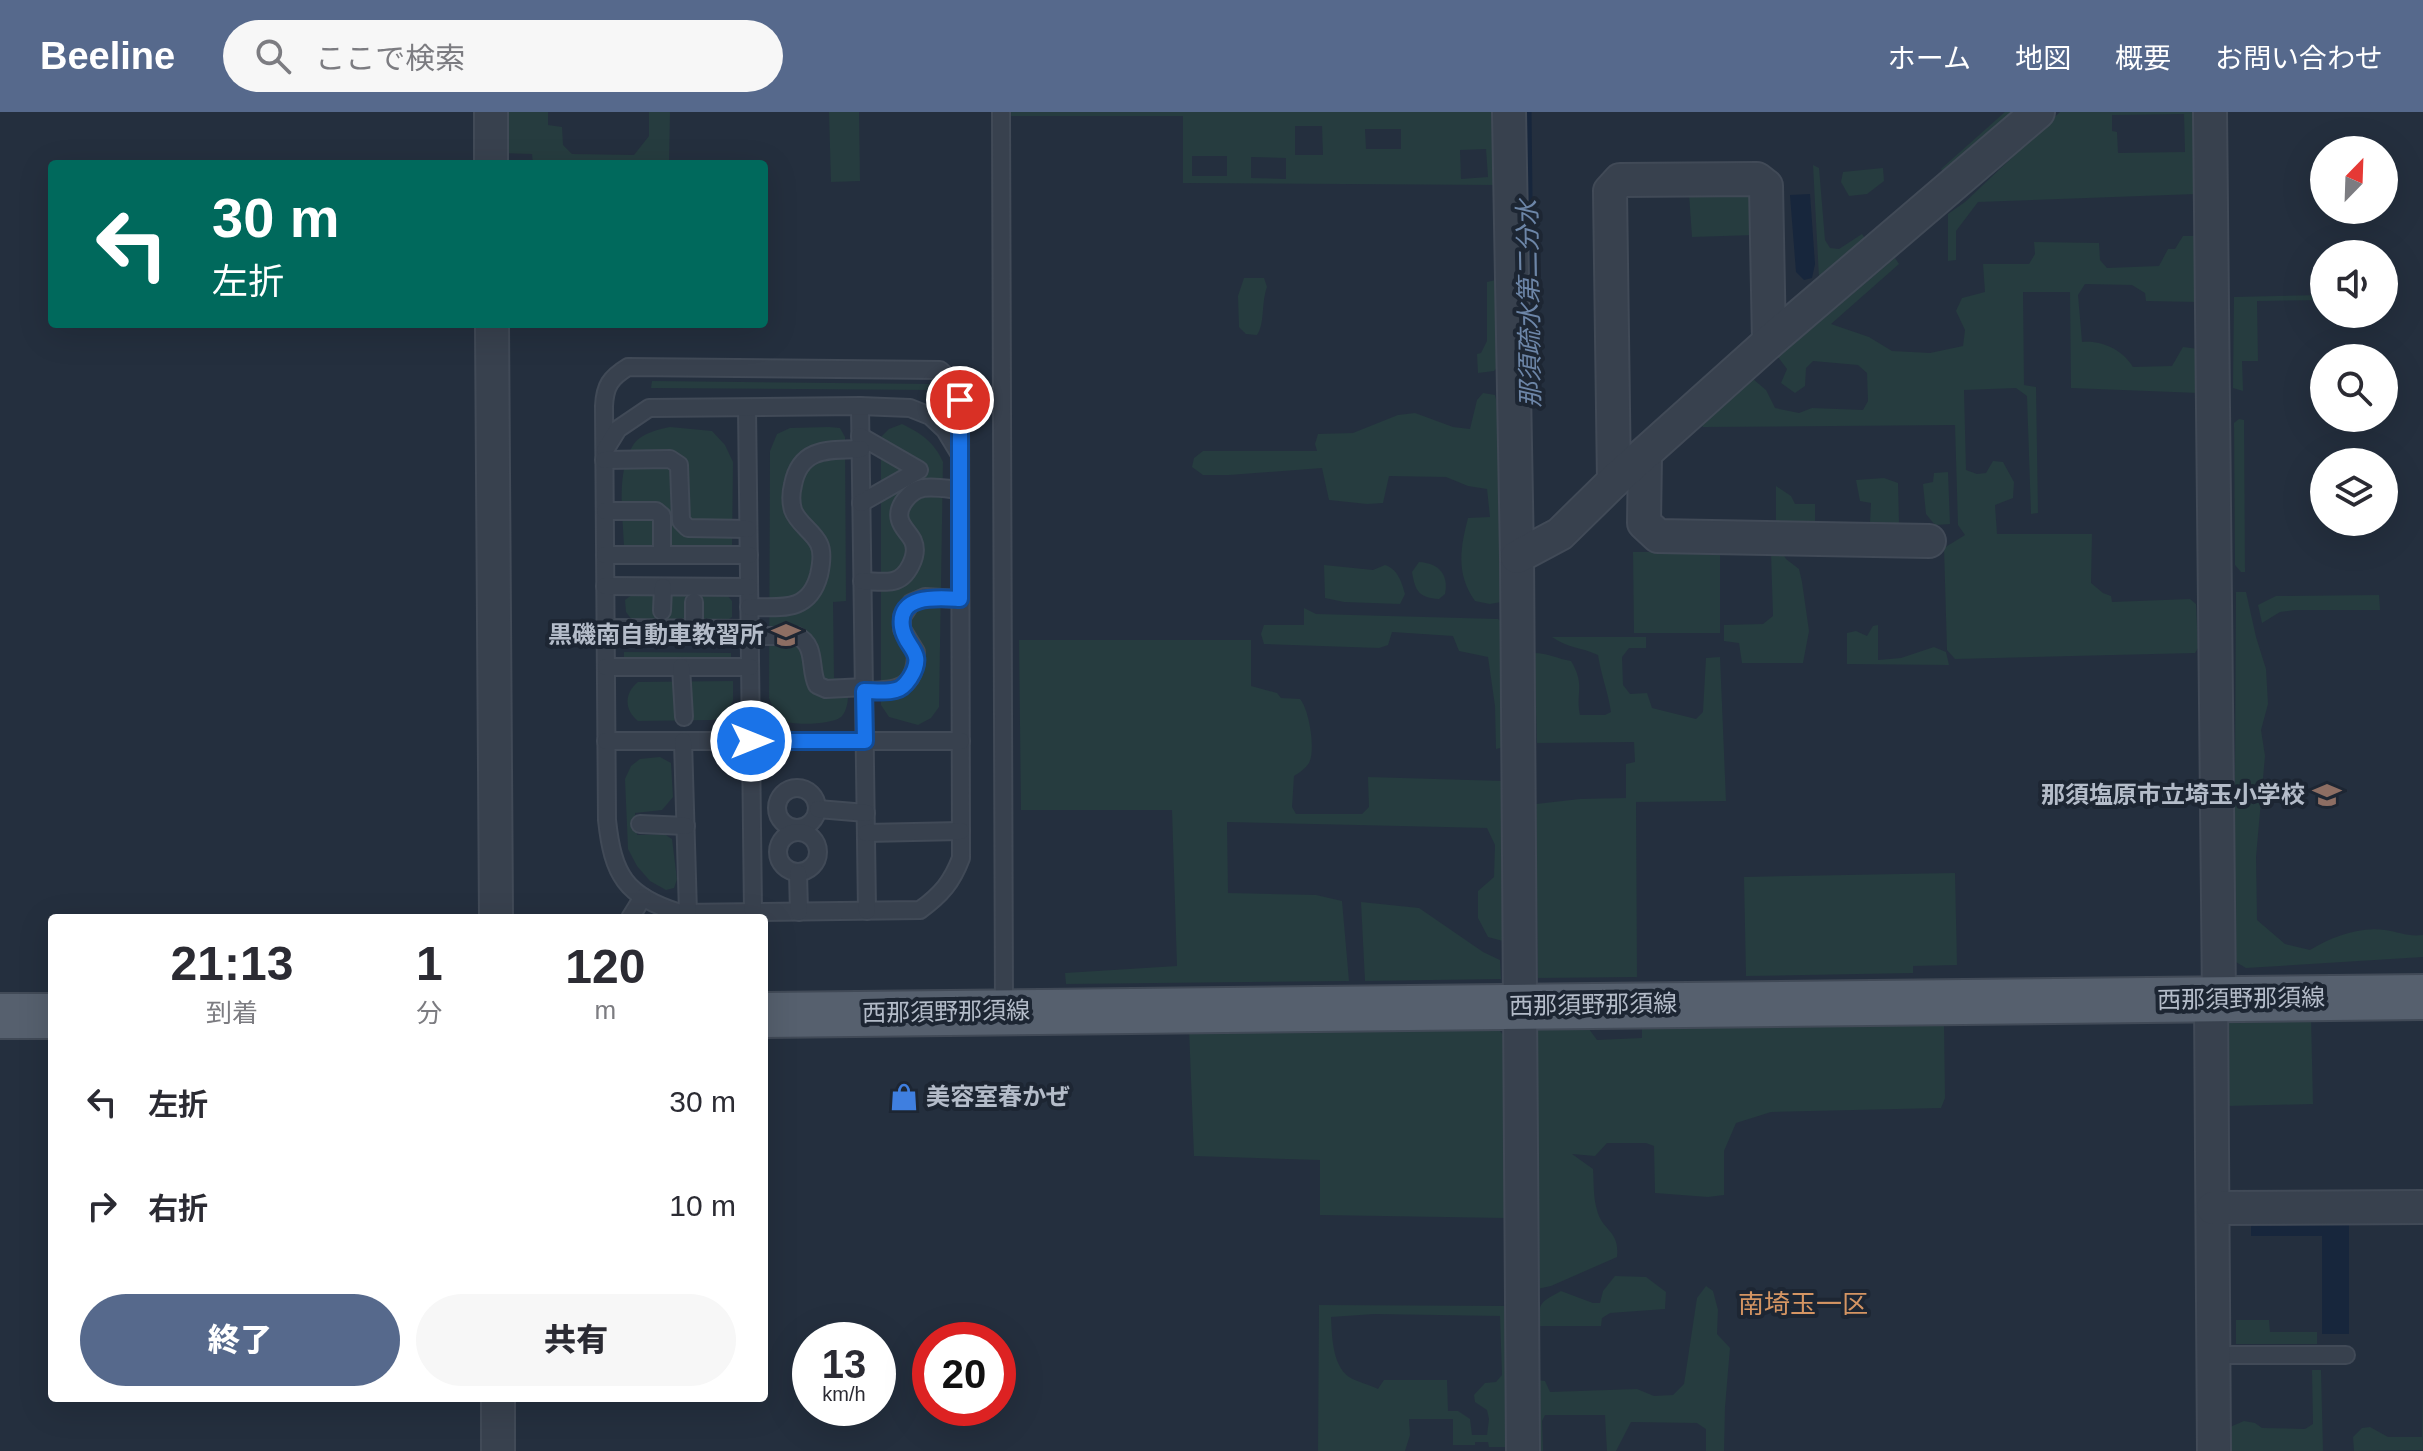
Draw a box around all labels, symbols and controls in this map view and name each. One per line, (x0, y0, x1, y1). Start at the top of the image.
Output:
search box (223, 20, 783, 92)
icon: search (251, 34, 295, 78)
text: Beeline (40, 35, 175, 77)
text: ここで検索 (315, 42, 465, 75)
text: ホーム (1888, 43, 1971, 74)
text: 地図 (2015, 43, 2071, 74)
text: 概要 (2115, 43, 2171, 74)
text: お問い合わせ (2215, 43, 2383, 74)
north arrow (2310, 136, 2398, 224)
map controls (2310, 136, 2398, 536)
text: 30 m (212, 186, 340, 249)
icon: left (80, 192, 184, 296)
water label: 那須疏水第二分水 (1512, 197, 1546, 408)
button: sound (2310, 240, 2398, 328)
text: 左折 (212, 261, 284, 302)
button: search (2310, 344, 2398, 432)
pin (926, 366, 994, 434)
icon: arrive (938, 378, 982, 422)
button: layers (2310, 448, 2398, 536)
school or university icon: 黒磯南自動車教習所 (771, 620, 801, 650)
place label: 黒磯南自動車教習所 (548, 621, 764, 648)
position arrow (709, 699, 793, 783)
school or university icon: 那須塩原市立埼玉小学校 (2312, 780, 2342, 810)
place label: 那須塩原市立埼玉小学校 (2041, 781, 2305, 808)
text: 21:13 (171, 937, 293, 990)
text: 1 (416, 937, 443, 990)
text: 120 (565, 940, 645, 993)
street label: 西那須野那須線 (2157, 984, 2325, 1013)
street label: 西那須野那須線 (1509, 990, 1677, 1019)
text: m (595, 995, 616, 1025)
street label: 西那須野那須線 (862, 997, 1030, 1026)
text: 到着 (206, 998, 258, 1028)
text: 分 (416, 998, 442, 1028)
icon: left (80, 1080, 124, 1124)
shop icon: 美容室春かぜ (889, 1082, 919, 1112)
place label: 美容室春かぜ (926, 1083, 1070, 1110)
text: 30 m (669, 1085, 736, 1118)
text: 左折 (148, 1088, 208, 1121)
icon: right (80, 1184, 124, 1228)
text: 10 m (669, 1189, 736, 1222)
text: 右折 (148, 1192, 208, 1225)
district label: 南埼玉一区 (1738, 1289, 1868, 1319)
button: 終了 (80, 1294, 400, 1386)
button: 共有 (416, 1294, 736, 1386)
speed limit sign: 20 (912, 1322, 1016, 1426)
text: 13 (822, 1342, 866, 1386)
text: km/h (822, 1383, 866, 1405)

